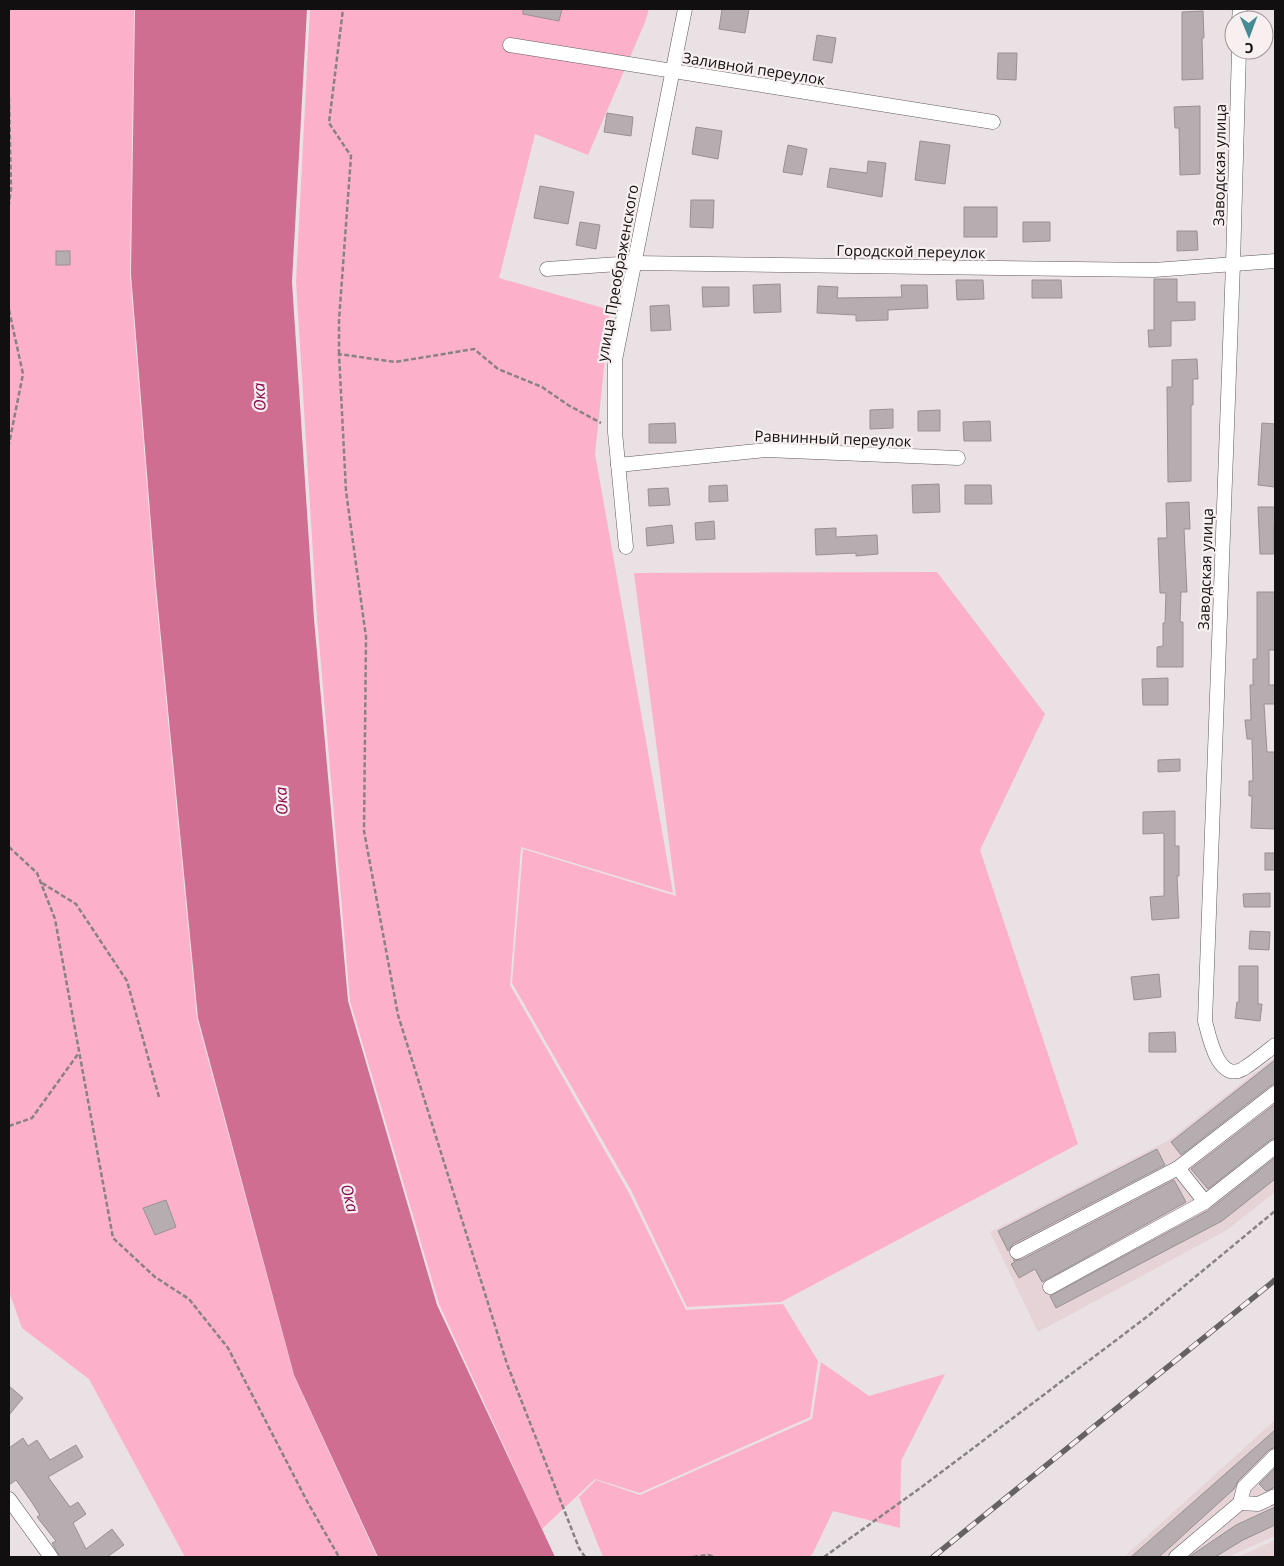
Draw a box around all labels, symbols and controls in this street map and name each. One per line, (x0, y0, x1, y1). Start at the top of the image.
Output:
north arrow (1224, 10, 1274, 60)
text: С (1245, 39, 1254, 58)
street label: Заливной переулок (681, 47, 827, 89)
street label: Заводская улица (1208, 104, 1230, 226)
street label: улица Преображенского (592, 183, 642, 363)
street label: Городской переулок (836, 240, 986, 262)
water label: Ока (247, 382, 271, 412)
street label: Равнинный переулок (754, 425, 912, 451)
street label: Заводская улица (1193, 508, 1217, 630)
water label: Ока (269, 786, 293, 816)
water label: Ока (336, 1182, 364, 1214)

